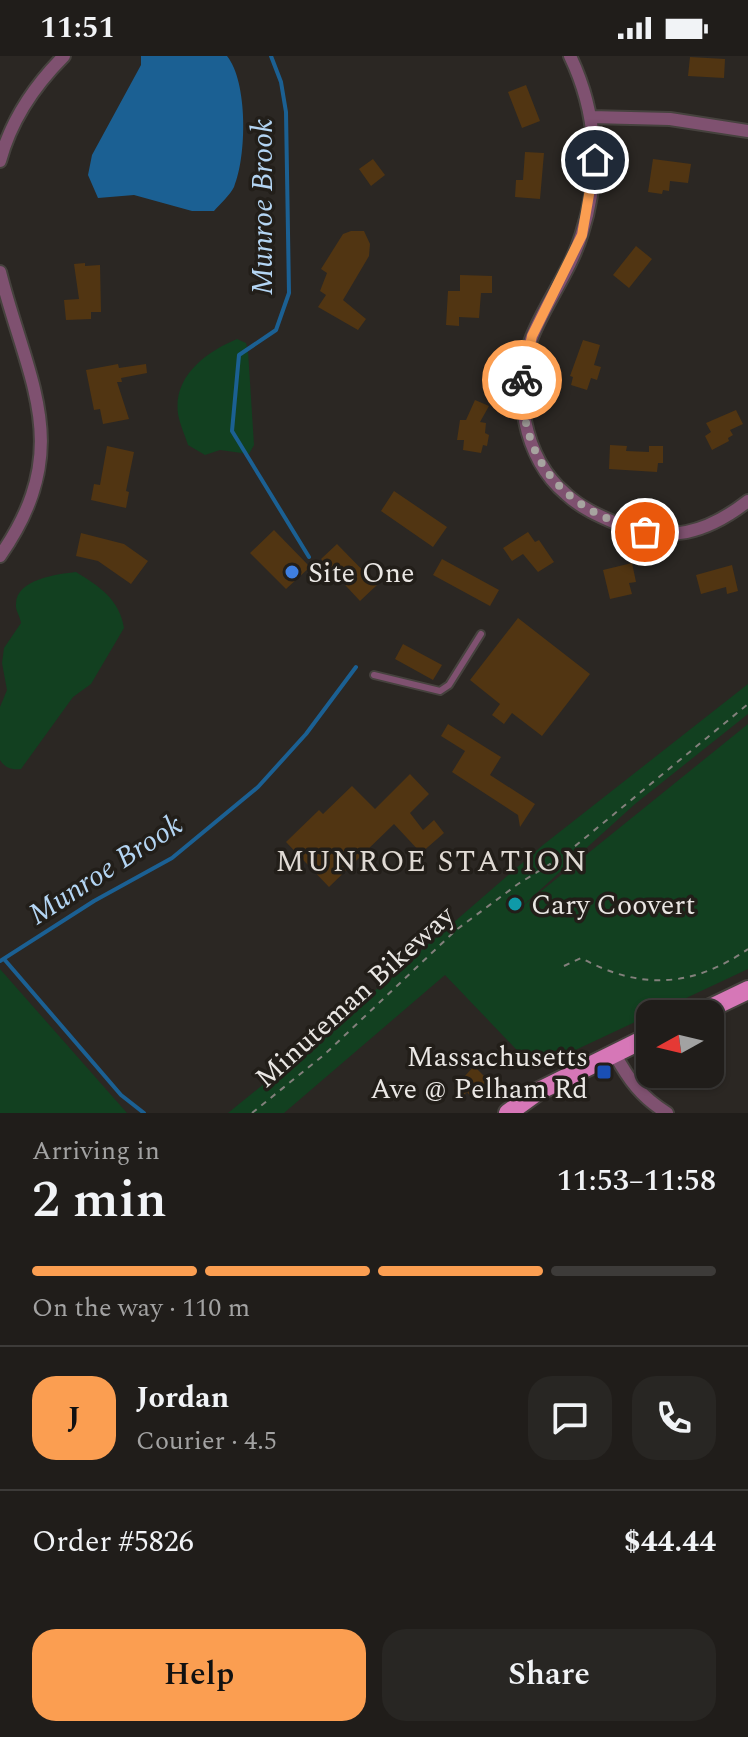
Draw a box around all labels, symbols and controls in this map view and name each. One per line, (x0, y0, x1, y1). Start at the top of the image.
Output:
text: 11:51 (40, 5, 115, 51)
water label: Munroe Brook (240, 119, 286, 295)
pin (561, 126, 629, 194)
icon: home (573, 138, 617, 182)
courier (482, 340, 562, 420)
icon: bike (500, 358, 544, 402)
pin (611, 498, 679, 566)
icon: bag (623, 510, 667, 554)
place label: Site One (308, 552, 415, 595)
marker: Site One (283, 563, 301, 581)
water label: Munroe Brook (19, 802, 192, 937)
district label: MUNROE STATION (276, 839, 588, 885)
place label: Cary Coovert (531, 884, 695, 927)
street label: Minuteman Bikeway (246, 894, 466, 1099)
marker: Cary Coovert (506, 895, 524, 913)
north arrow (636, 1000, 724, 1088)
map controls (636, 1000, 724, 1088)
place label: Massachusetts Ave @ Pelham Rd (370, 1036, 588, 1111)
marker: Massachusetts Ave @ Pelham Rd (595, 1063, 613, 1081)
text: Arriving in (32, 1131, 160, 1171)
text: 11:53–11:58 (557, 1158, 716, 1204)
text: 2 min (32, 1161, 167, 1240)
text: On the way · 110 m (32, 1288, 250, 1328)
text: Jordan (136, 1375, 229, 1421)
button: chat (528, 1376, 612, 1460)
button: phone (632, 1376, 716, 1460)
text: J (68, 1395, 80, 1441)
text: Courier · 4.5 (136, 1421, 277, 1461)
text: Order #5826 (32, 1519, 194, 1565)
text: $44.44 (624, 1519, 716, 1565)
button: Help (32, 1629, 366, 1721)
button: Share (382, 1629, 716, 1721)

